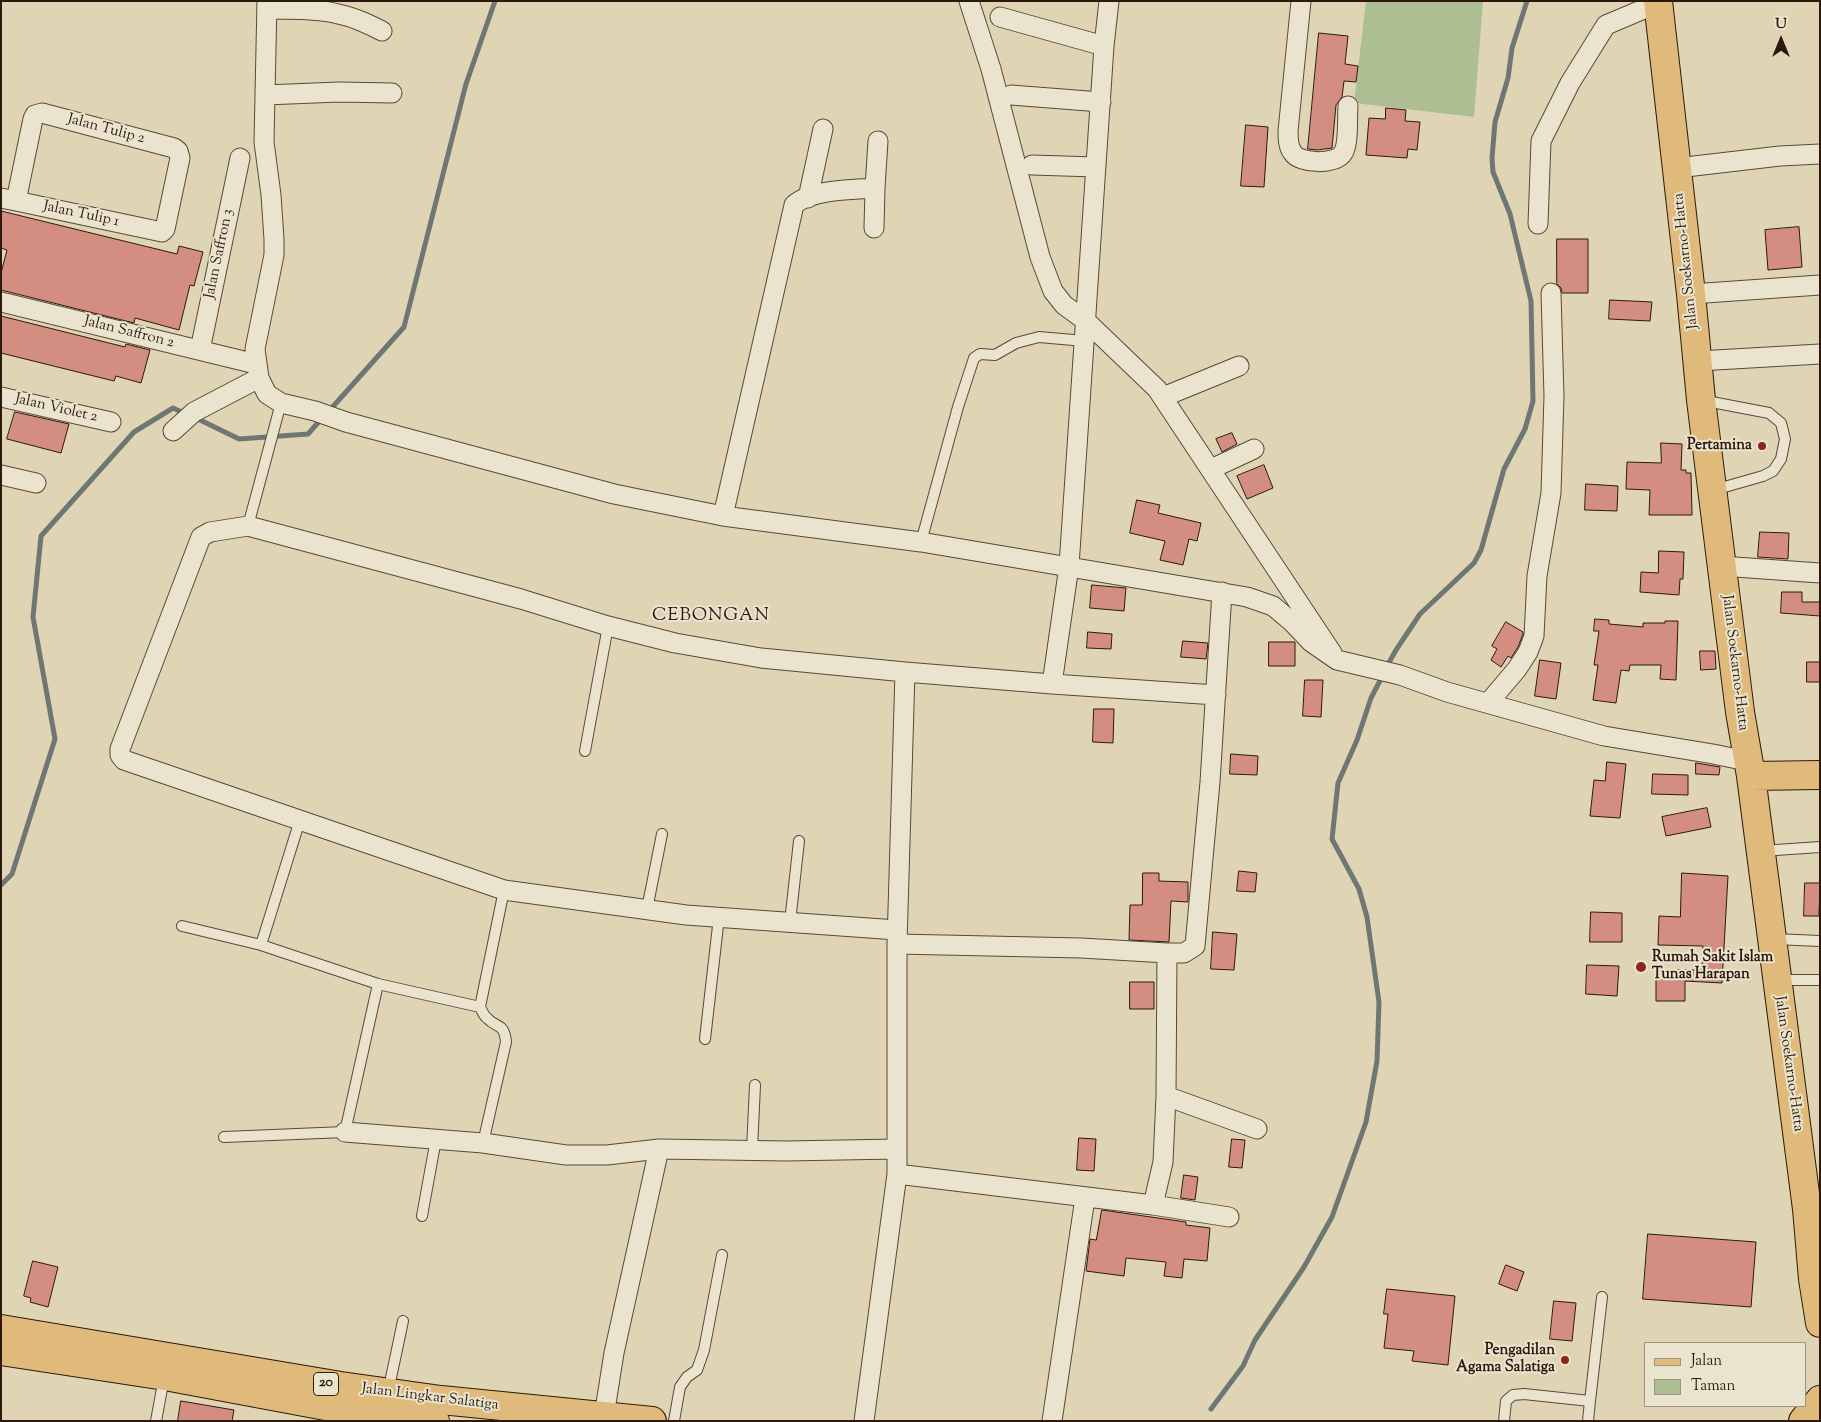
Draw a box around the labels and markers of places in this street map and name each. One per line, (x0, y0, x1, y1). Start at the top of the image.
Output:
place label: Pertamina (1687, 437, 1752, 455)
marker: Pertamina (1756, 440, 1768, 452)
place label: Rumah Sakit Islam Tunas Harapan (1652, 949, 1773, 984)
marker: Rumah Sakit Islam Tunas Harapan (1634, 960, 1648, 974)
place label: Pengadilan Agama Salatiga (1456, 1342, 1555, 1377)
marker: Pengadilan Agama Salatiga (1559, 1354, 1571, 1366)

